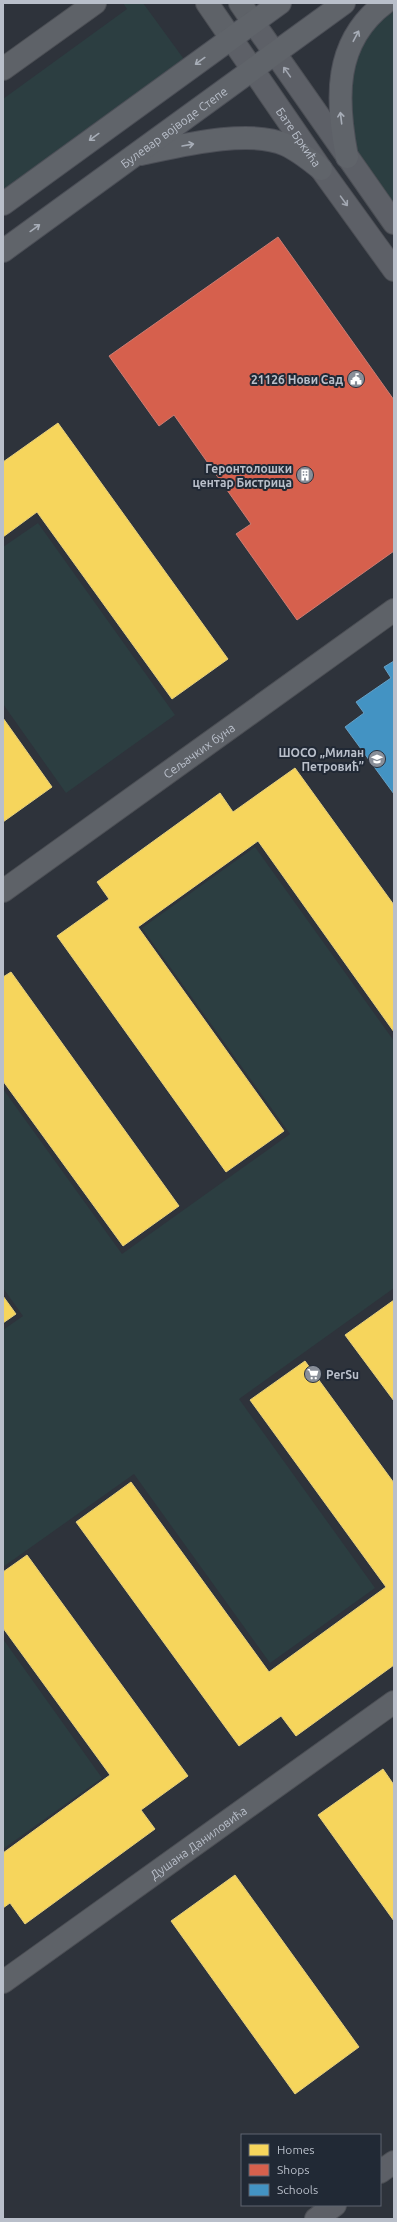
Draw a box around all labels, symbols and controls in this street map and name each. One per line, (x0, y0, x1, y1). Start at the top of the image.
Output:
one-way arrow (353, 30, 360, 42)
one-way arrow (194, 57, 205, 65)
one-way arrow (283, 67, 291, 78)
street label: Булевар војводе Степе (118, 84, 229, 170)
street label: Бате Бркића (274, 105, 324, 169)
one-way arrow (337, 112, 345, 125)
one-way arrow (89, 133, 100, 141)
one-way arrow (181, 140, 194, 148)
one-way arrow (340, 195, 348, 206)
one-way arrow (29, 224, 40, 232)
public building icon: 21126 Нови Сад (346, 369, 366, 389)
place label: 21126 Нови Сад (251, 373, 343, 386)
place label: Геронтолошки центар Бистрица (192, 462, 292, 489)
building icon: Геронтолошки центар Бистрица (295, 465, 315, 485)
street label: Сељачких буна (160, 720, 237, 780)
place label: ШОСО „Милан Петровић” (278, 746, 364, 773)
school or university icon: ШОСО „Милан Петровић” (367, 749, 387, 769)
supermarket icon: PerSu (303, 1364, 323, 1384)
place label: PerSu (326, 1368, 359, 1381)
street label: Душана Даниловића (147, 1803, 249, 1881)
legend (241, 2134, 381, 2206)
text: Homes (277, 2143, 315, 2156)
text: Shops (277, 2163, 309, 2176)
text: Schools (277, 2183, 318, 2196)

